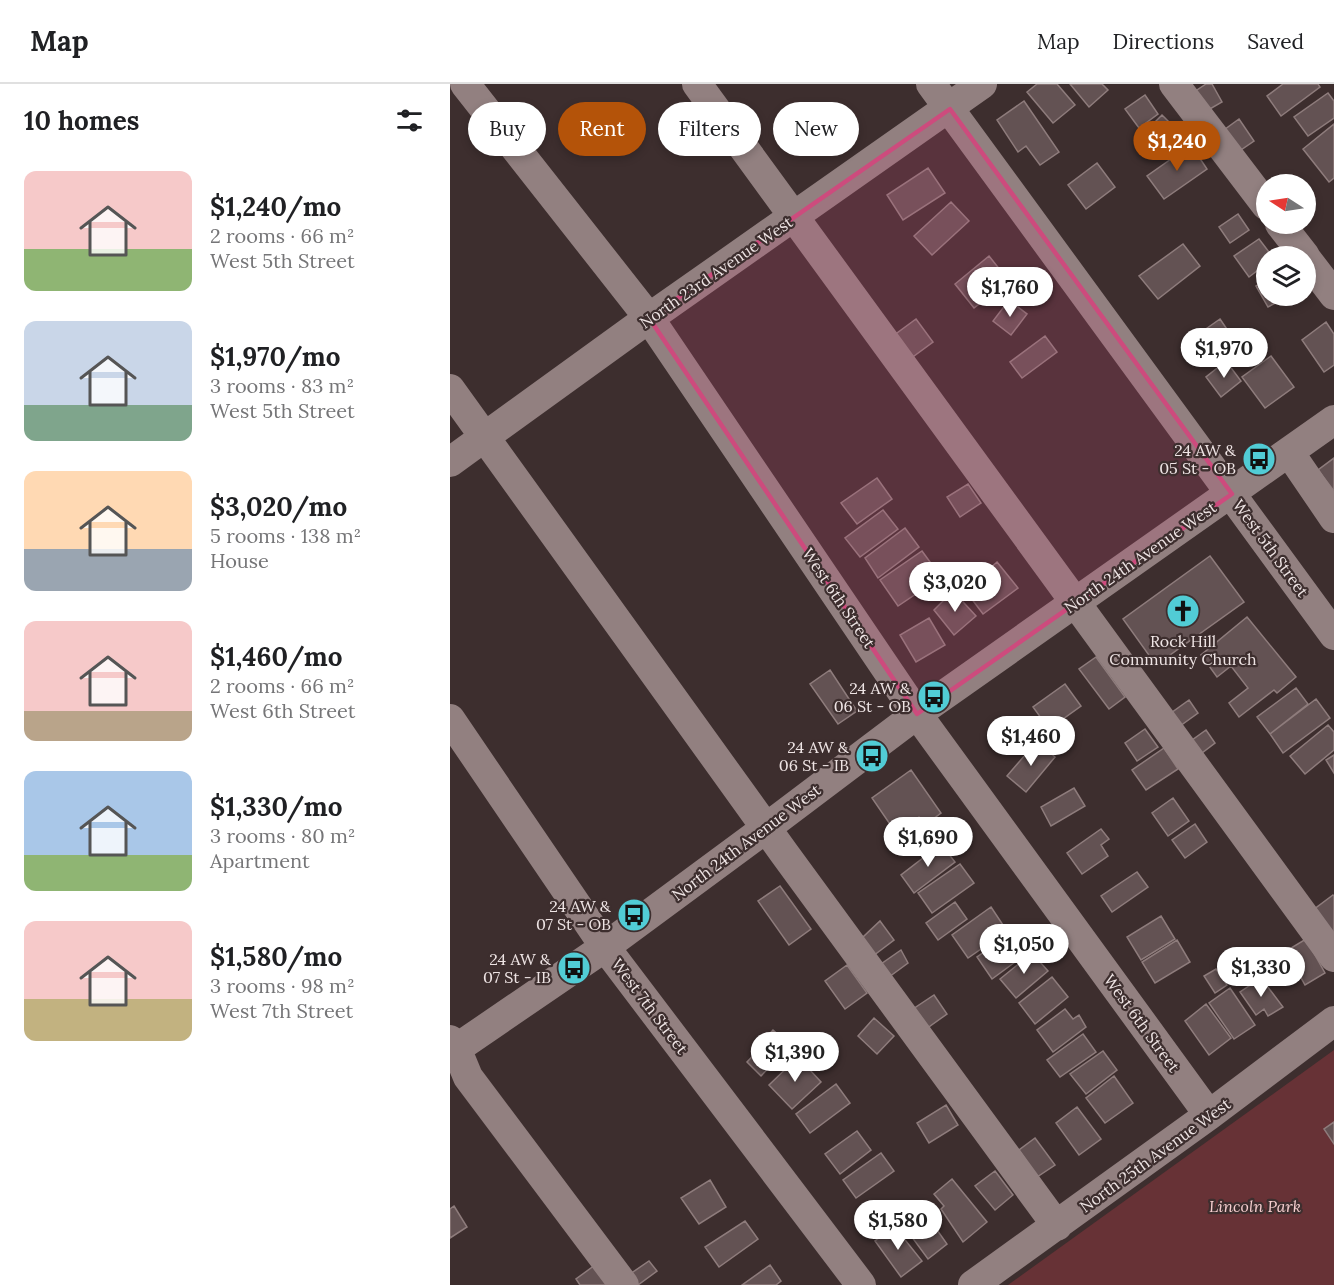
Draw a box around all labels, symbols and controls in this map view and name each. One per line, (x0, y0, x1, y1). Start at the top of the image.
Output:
text: Map (30, 23, 89, 59)
text: Map (1037, 28, 1080, 55)
text: Directions (1113, 28, 1214, 55)
text: Saved (1247, 28, 1304, 55)
chip: Buy (468, 102, 546, 156)
chip: Rent (558, 102, 646, 156)
chip: Filters (658, 102, 761, 156)
chip: New (773, 102, 859, 156)
text: 10 homes (24, 104, 139, 137)
icon: filters (393, 104, 426, 137)
pin: $1,240 (1128, 121, 1226, 172)
text: $1,240 (1147, 128, 1207, 153)
north arrow (1256, 174, 1316, 234)
map controls (1256, 174, 1316, 306)
text: $1,240/mo (210, 190, 341, 223)
icon: home (72, 195, 144, 267)
street label: North 23rd Avenue West (636, 211, 797, 332)
text: 2 rooms · 66 m² (210, 223, 355, 248)
button: layers (1256, 246, 1316, 306)
text: West 5th Street (210, 248, 355, 273)
pin: $1,760 (961, 267, 1059, 318)
text: $1,760 (981, 274, 1039, 299)
pin: $1,970 (1175, 328, 1273, 379)
text: $1,970 (1195, 335, 1253, 360)
text: $1,970/mo (210, 340, 340, 373)
icon: home (72, 345, 144, 417)
text: 3 rooms · 83 m² (210, 373, 354, 398)
text: West 5th Street (210, 398, 355, 423)
place label: 24 AW & 05 St - OB (1159, 440, 1237, 478)
bus stop icon: 24 AW & 05 St - OB (1241, 441, 1277, 477)
text: $3,020/mo (210, 490, 347, 523)
icon: home (72, 495, 144, 567)
street label: West 5th Street (1229, 495, 1314, 601)
street label: North 24th Avenue West (1060, 496, 1221, 617)
text: 5 rooms · 138 m² (210, 523, 361, 548)
street label: West 6th Street (798, 544, 880, 652)
text: House (210, 548, 269, 573)
pin: $3,020 (906, 562, 1004, 613)
text: $3,020 (923, 569, 987, 594)
church icon: Rock Hill Community Church (1165, 593, 1201, 629)
place label: Rock Hill Community Church (1109, 631, 1257, 669)
text: $1,460/mo (210, 640, 342, 673)
icon: home (72, 645, 144, 717)
text: 2 rooms · 66 m² (210, 673, 355, 698)
place label: 24 AW & 06 St - OB (834, 678, 912, 716)
bus stop icon: 24 AW & 06 St - OB (916, 679, 952, 715)
text: West 6th Street (210, 698, 355, 723)
pin: $1,460 (982, 716, 1080, 767)
text: $1,460 (1001, 723, 1061, 748)
place label: 24 AW & 06 St - IB (779, 737, 850, 775)
bus stop icon: 24 AW & 06 St - IB (854, 738, 890, 774)
street label: North 24th Avenue West (668, 779, 825, 905)
text: $1,330/mo (210, 790, 342, 823)
icon: home (72, 795, 144, 867)
pin: $1,690 (879, 817, 977, 868)
text: 3 rooms · 80 m² (210, 823, 355, 848)
text: $1,690 (898, 824, 958, 849)
text: Apartment (210, 848, 310, 873)
place label: 24 AW & 07 St - OB (536, 896, 612, 934)
bus stop icon: 24 AW & 07 St - OB (616, 897, 652, 933)
pin: $1,050 (975, 924, 1073, 975)
text: $1,050 (994, 931, 1054, 956)
text: $1,580/mo (210, 940, 342, 973)
icon: home (72, 945, 144, 1017)
pin: $1,330 (1212, 947, 1310, 998)
place label: 24 AW & 07 St - IB (483, 949, 552, 987)
bus stop icon: 24 AW & 07 St - IB (556, 950, 592, 986)
street label: West 7th Street (608, 954, 693, 1058)
text: $1,330 (1231, 954, 1291, 979)
street label: West 6th Street (1100, 970, 1185, 1077)
text: 3 rooms · 98 m² (210, 973, 355, 998)
text: West 7th Street (210, 998, 353, 1023)
pin: $1,390 (746, 1032, 844, 1083)
text: $1,390 (765, 1039, 825, 1064)
street label: North 25th Avenue West (1076, 1093, 1235, 1217)
park label: Lincoln Park (1209, 1196, 1301, 1216)
pin: $1,580 (849, 1200, 947, 1251)
text: $1,580 (868, 1207, 928, 1232)

